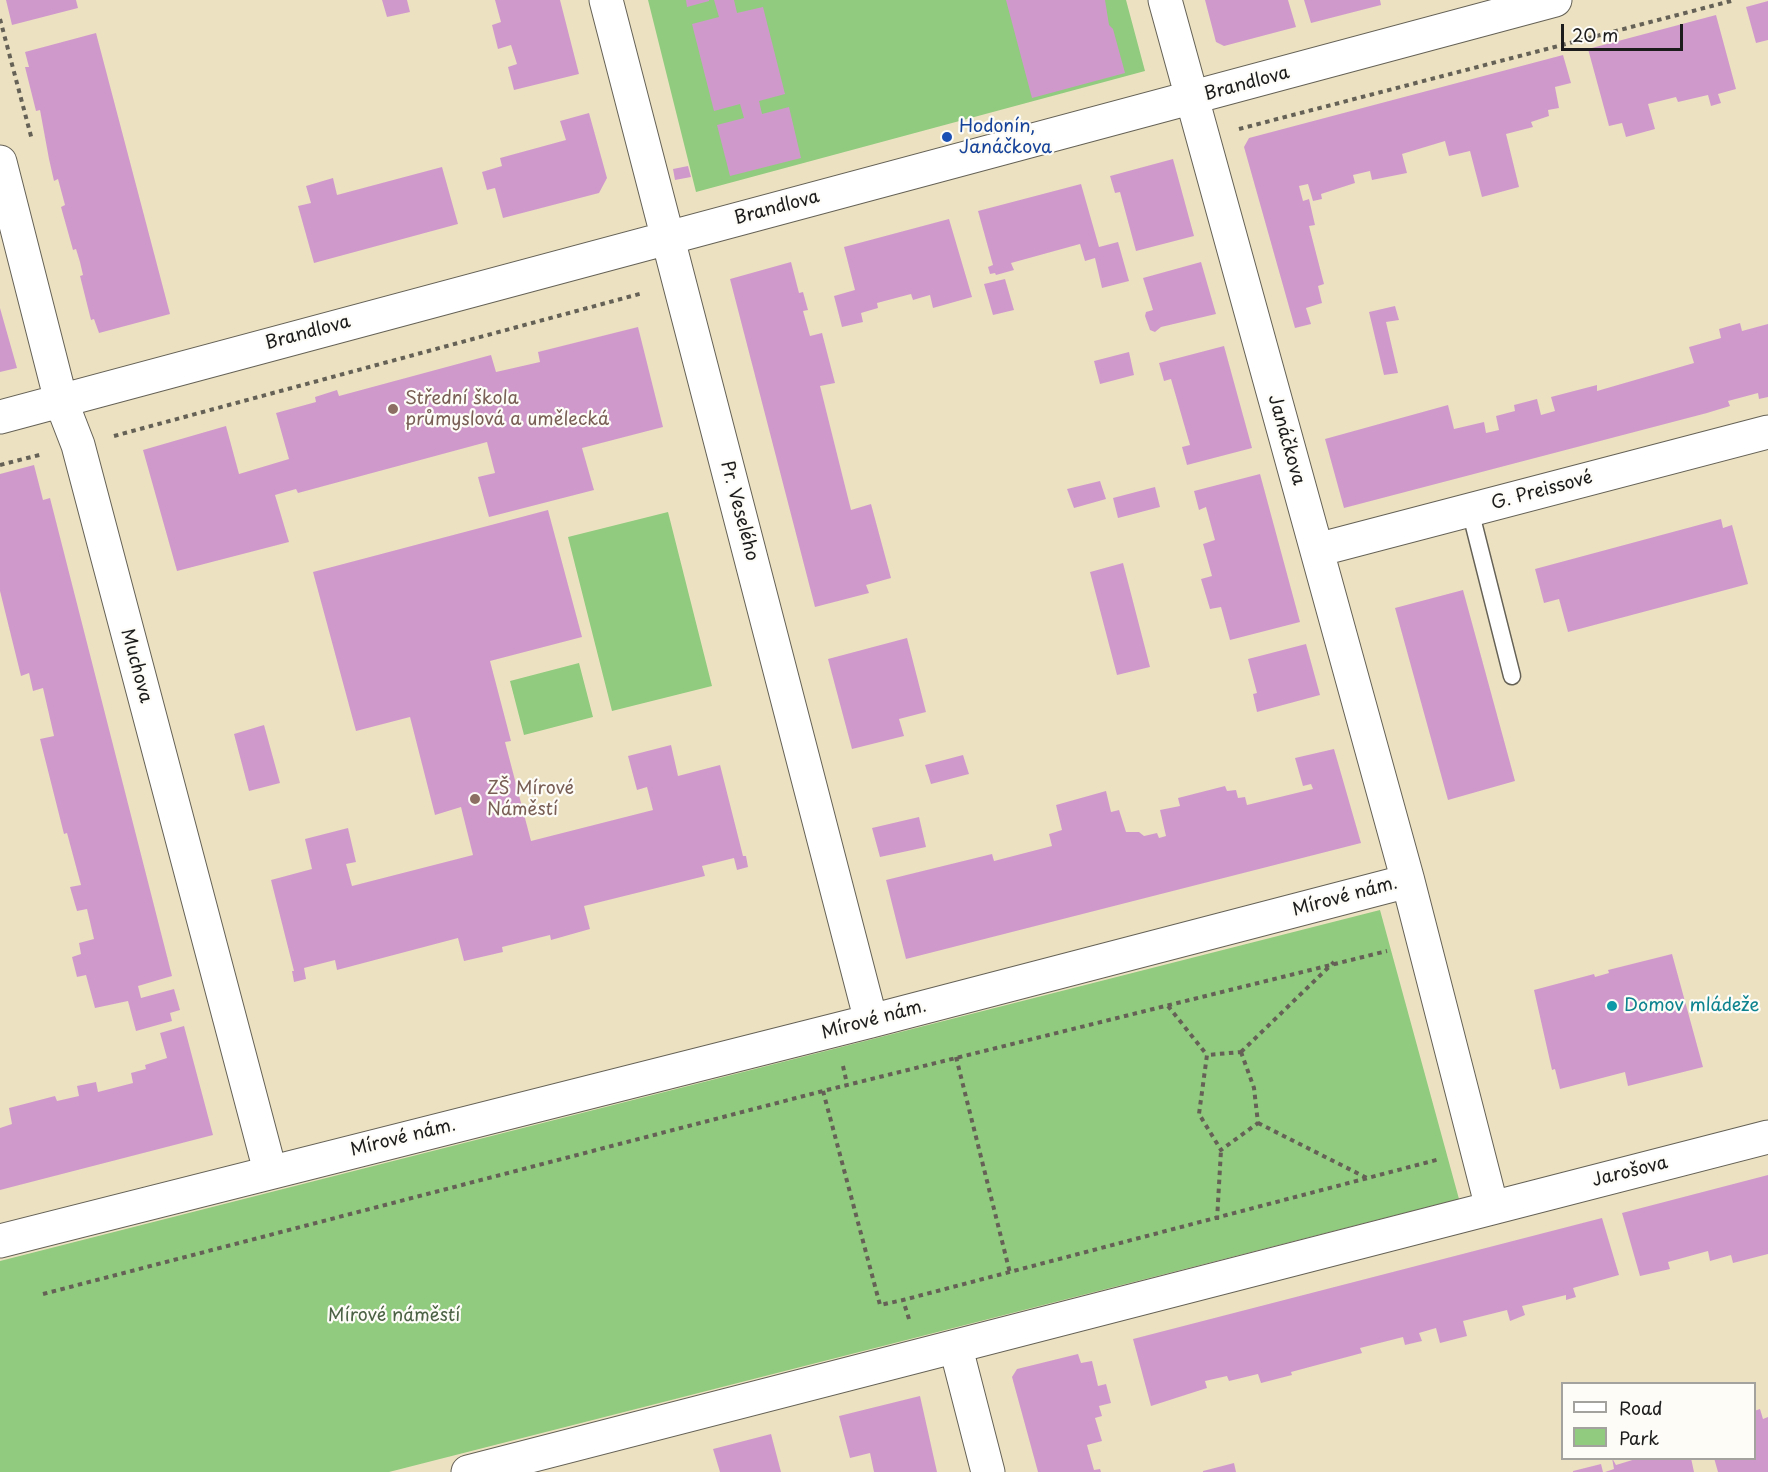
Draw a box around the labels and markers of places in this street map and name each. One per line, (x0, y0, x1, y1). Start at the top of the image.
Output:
place label: Hodonín, Janáčkova (959, 116, 1052, 158)
marker: Hodonín, Janáčkova (940, 130, 954, 144)
place label: Střední škola průmyslová a umělecká (405, 388, 609, 430)
marker: Střední škola průmyslová a umělecká (386, 402, 400, 416)
place label: ZŠ Mírové Náměstí (487, 778, 574, 820)
marker: ZŠ Mírové Náměstí (468, 792, 482, 806)
place label: Domov mládeže (1624, 995, 1759, 1017)
marker: Domov mládeže (1605, 999, 1619, 1013)

